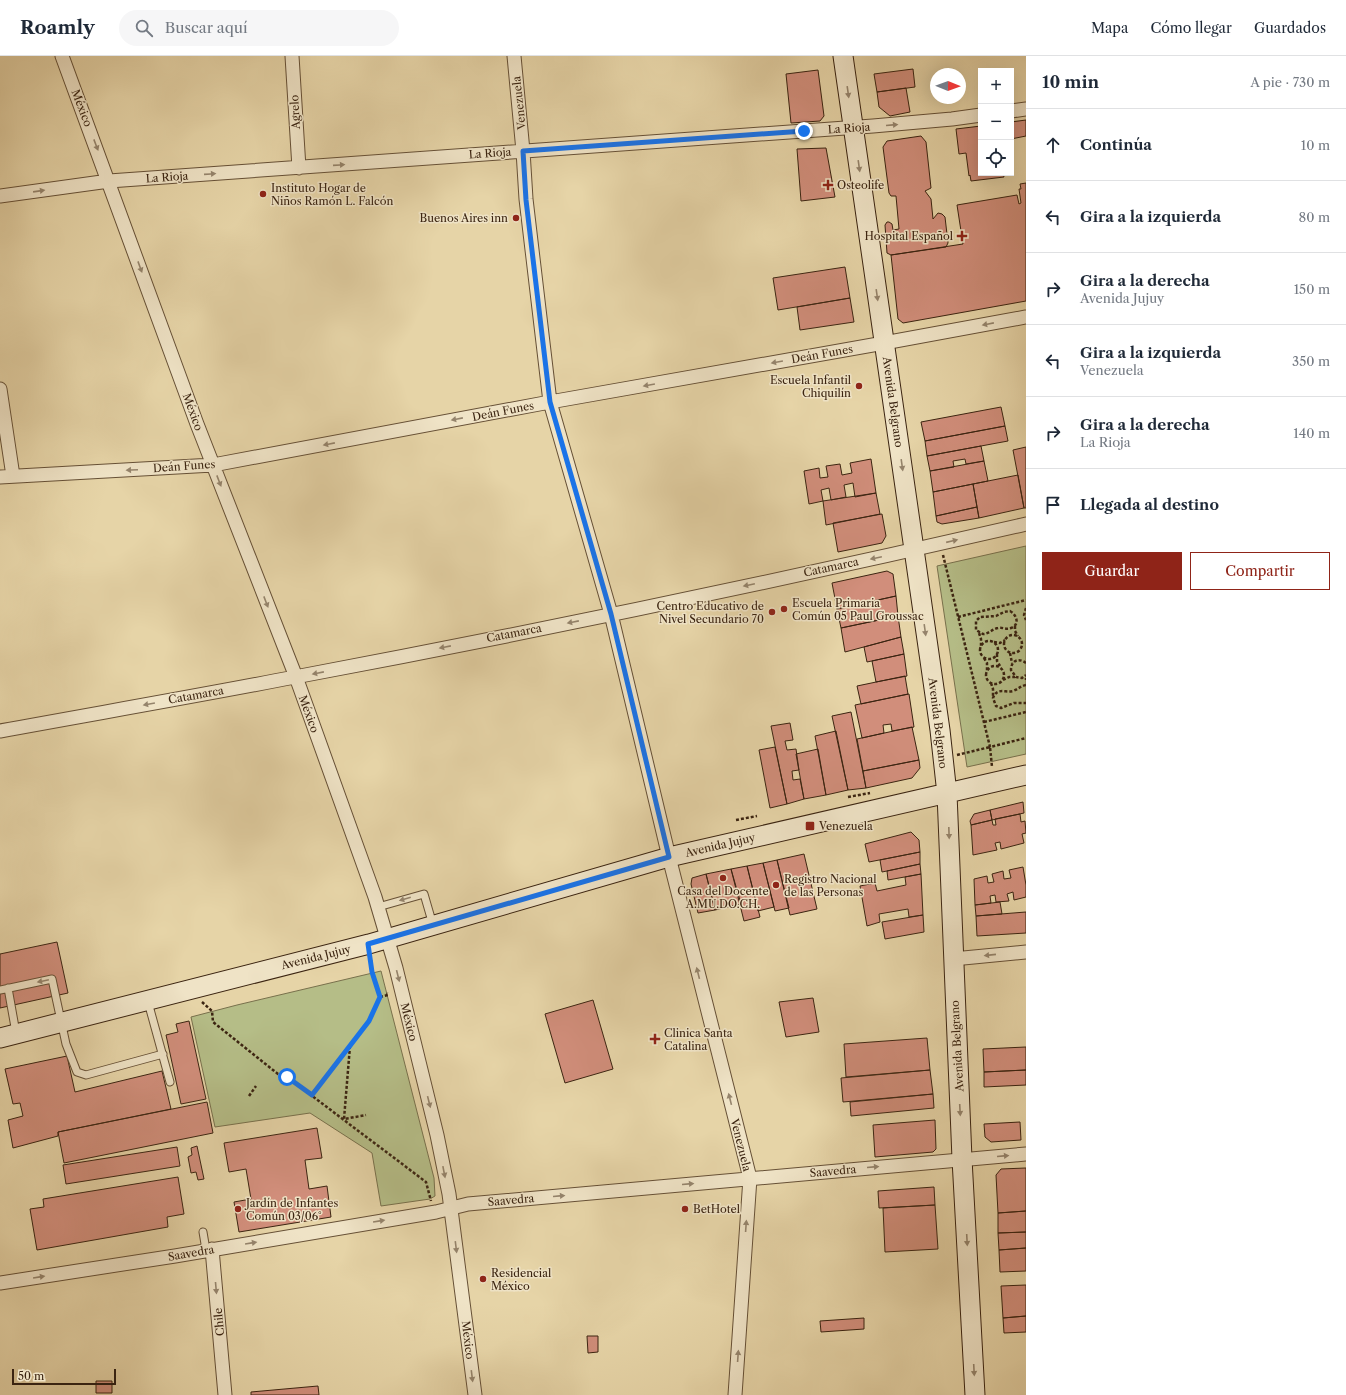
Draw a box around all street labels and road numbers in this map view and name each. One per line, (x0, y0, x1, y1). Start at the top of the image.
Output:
street label: Venezuela (509, 75, 529, 132)
street label: México (69, 87, 96, 129)
street label: Agrelo (287, 94, 303, 131)
street label: La Rioja (827, 120, 871, 136)
street label: La Rioja (468, 145, 512, 161)
street label: La Rioja (145, 169, 189, 185)
street label: Deán Funes (790, 342, 854, 366)
street label: Avenida Belgrano (880, 355, 906, 449)
street label: México (180, 391, 206, 433)
street label: Deán Funes (471, 398, 535, 424)
street label: Deán Funes (152, 457, 216, 475)
street label: Catamarca (802, 554, 860, 580)
street label: Catamarca (485, 621, 543, 645)
street label: Avenida Belgrano (925, 676, 951, 770)
street label: Catamarca (167, 683, 225, 707)
street label: México (296, 693, 322, 735)
street label: Avenida Jujuy (683, 830, 757, 860)
street label: Avenida Jujuy (279, 941, 353, 973)
street label: Avenida Belgrano (948, 1000, 966, 1093)
street label: México (398, 1001, 421, 1043)
street label: Venezuela (727, 1116, 754, 1173)
street label: Saavedra (809, 1162, 857, 1180)
street label: Saavedra (487, 1191, 535, 1209)
street label: Saavedra (167, 1242, 215, 1264)
street label: Chile (211, 1307, 227, 1337)
street label: México (459, 1320, 477, 1360)

